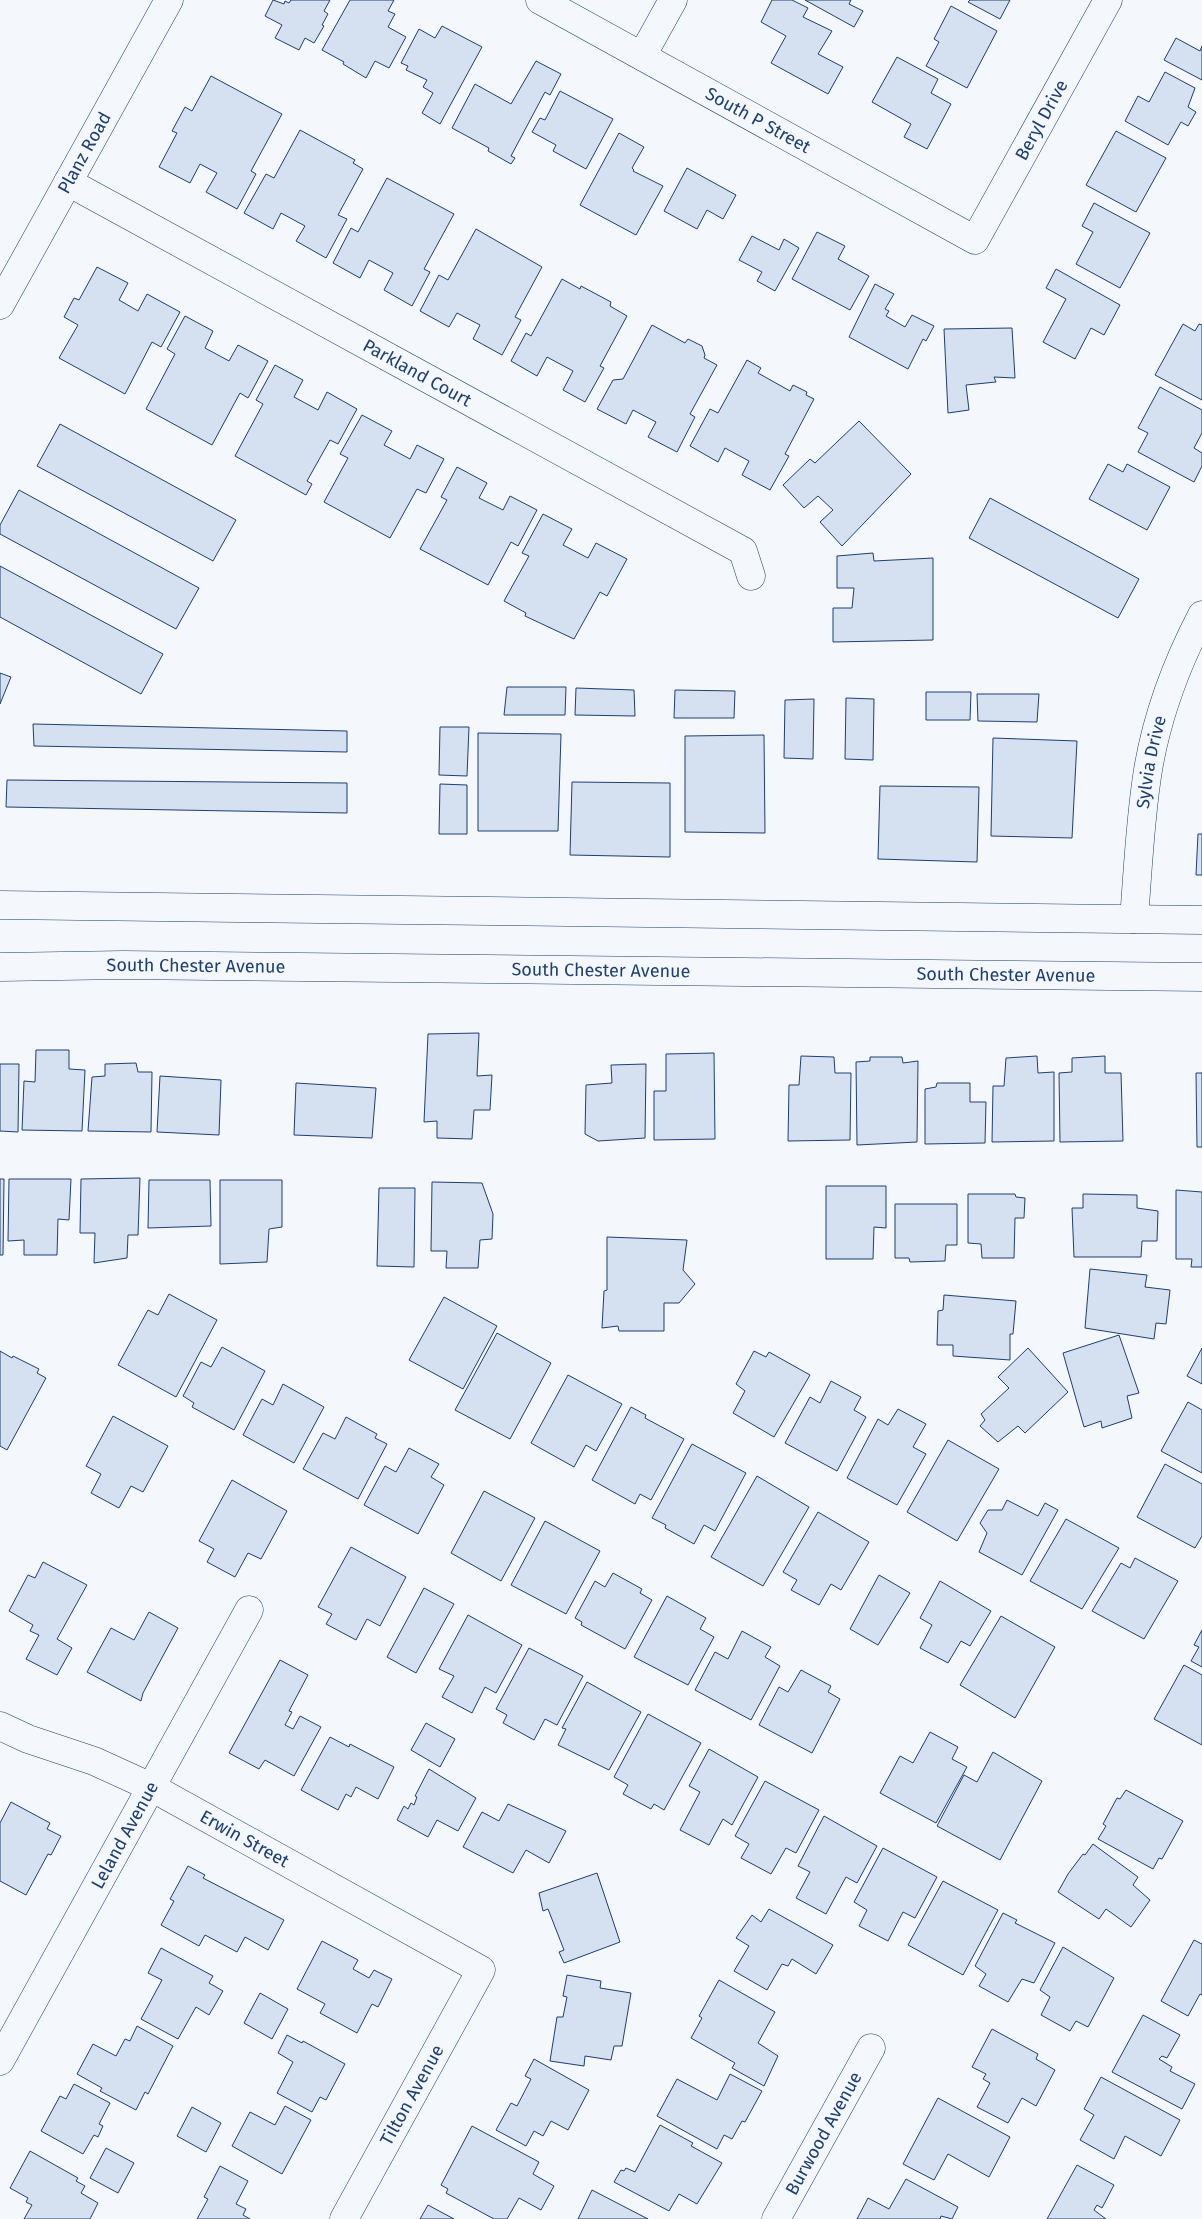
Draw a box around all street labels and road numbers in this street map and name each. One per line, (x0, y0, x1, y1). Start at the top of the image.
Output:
street label: Beryl Drive (1010, 76, 1073, 164)
street label: South P Street (702, 82, 815, 158)
street label: Planz Road (53, 108, 116, 198)
street label: Parkland Court (359, 334, 476, 412)
street label: Sylvia Drive (1132, 713, 1171, 810)
street label: South Chester Avenue (106, 954, 286, 978)
street label: South Chester Avenue (511, 958, 691, 982)
street label: South Chester Avenue (916, 963, 1096, 987)
street label: Leland Avenue (86, 1778, 163, 1893)
street label: Erwin Street (196, 1805, 293, 1873)
street label: Tilton Avenue (375, 2041, 449, 2149)
street label: Burwood Avenue (781, 2068, 867, 2199)

